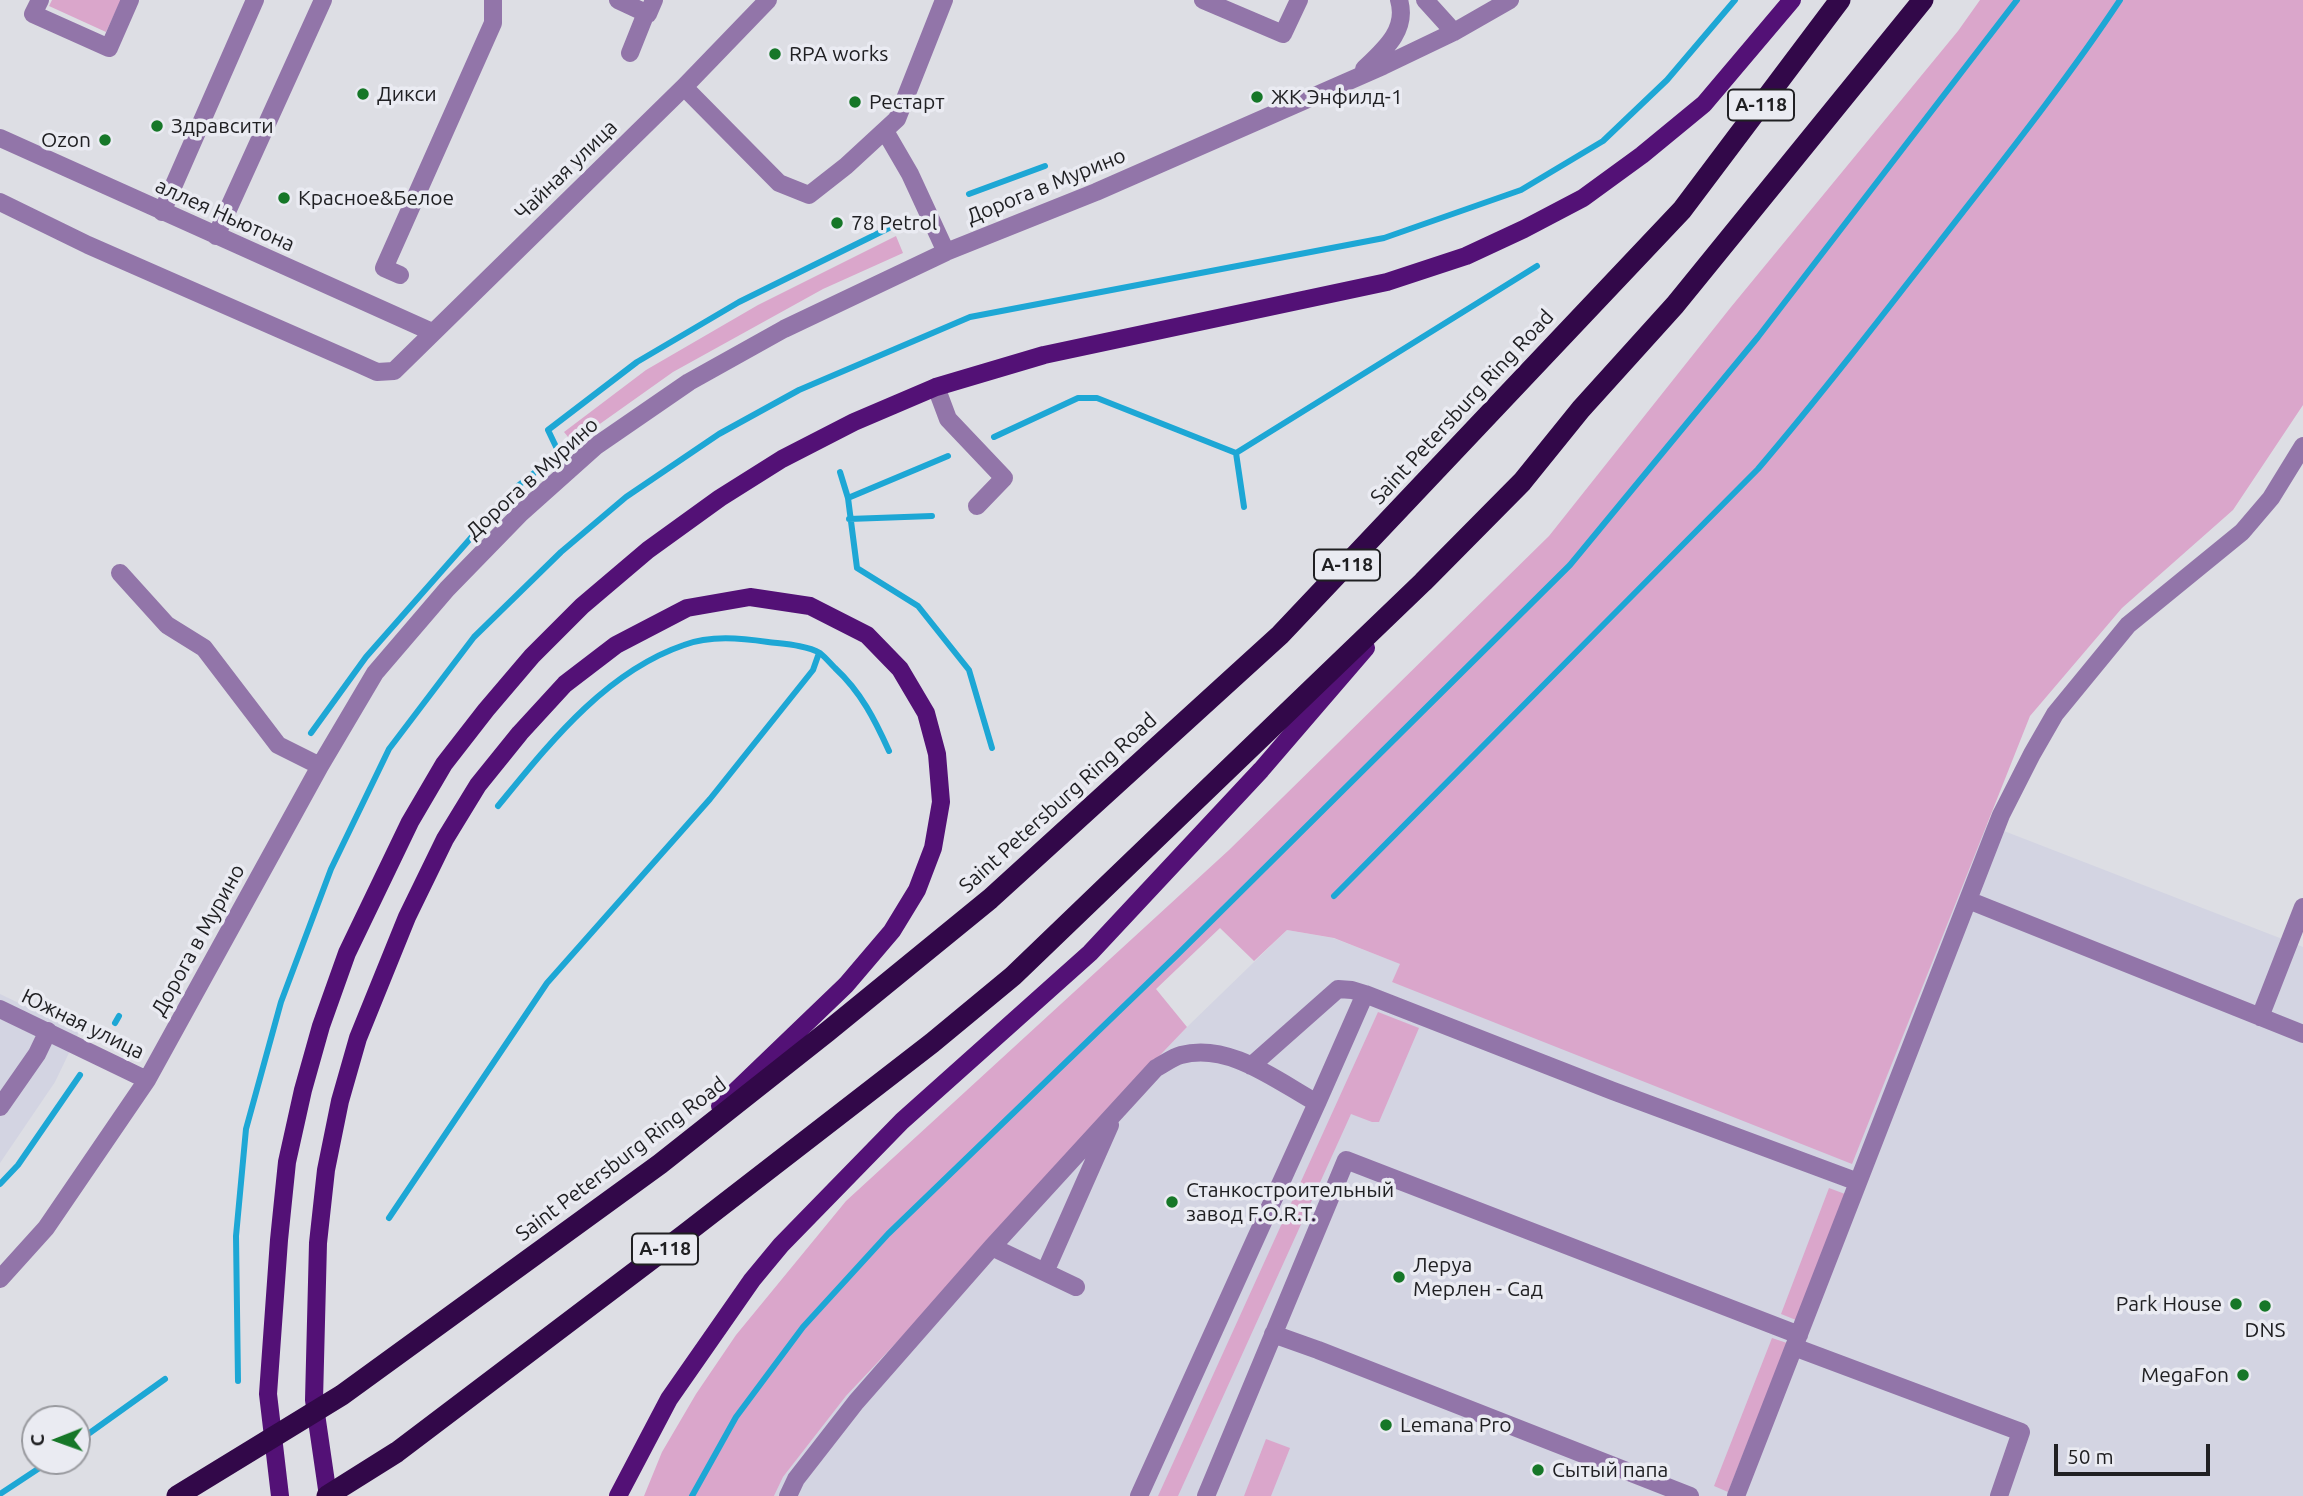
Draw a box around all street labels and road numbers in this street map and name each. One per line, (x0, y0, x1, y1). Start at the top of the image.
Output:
road number: А-118 (1728, 90, 1794, 120)
street label: Чайная улица (509, 115, 623, 225)
street label: Дорога в Мурино (963, 143, 1129, 229)
street label: аллея Ньютона (151, 173, 299, 257)
street label: Saint Petersburg Ring Road (1365, 304, 1559, 510)
street label: Дорога в Мурино (461, 412, 603, 544)
road number: А-118 (1314, 550, 1380, 580)
street label: Saint Petersburg Ring Road (954, 708, 1162, 898)
street label: Дорога в Мурино (146, 860, 250, 1020)
street label: Южная улица (17, 983, 149, 1065)
street label: Saint Petersburg Ring Road (511, 1072, 731, 1246)
road number: А-118 (632, 1233, 698, 1264)

